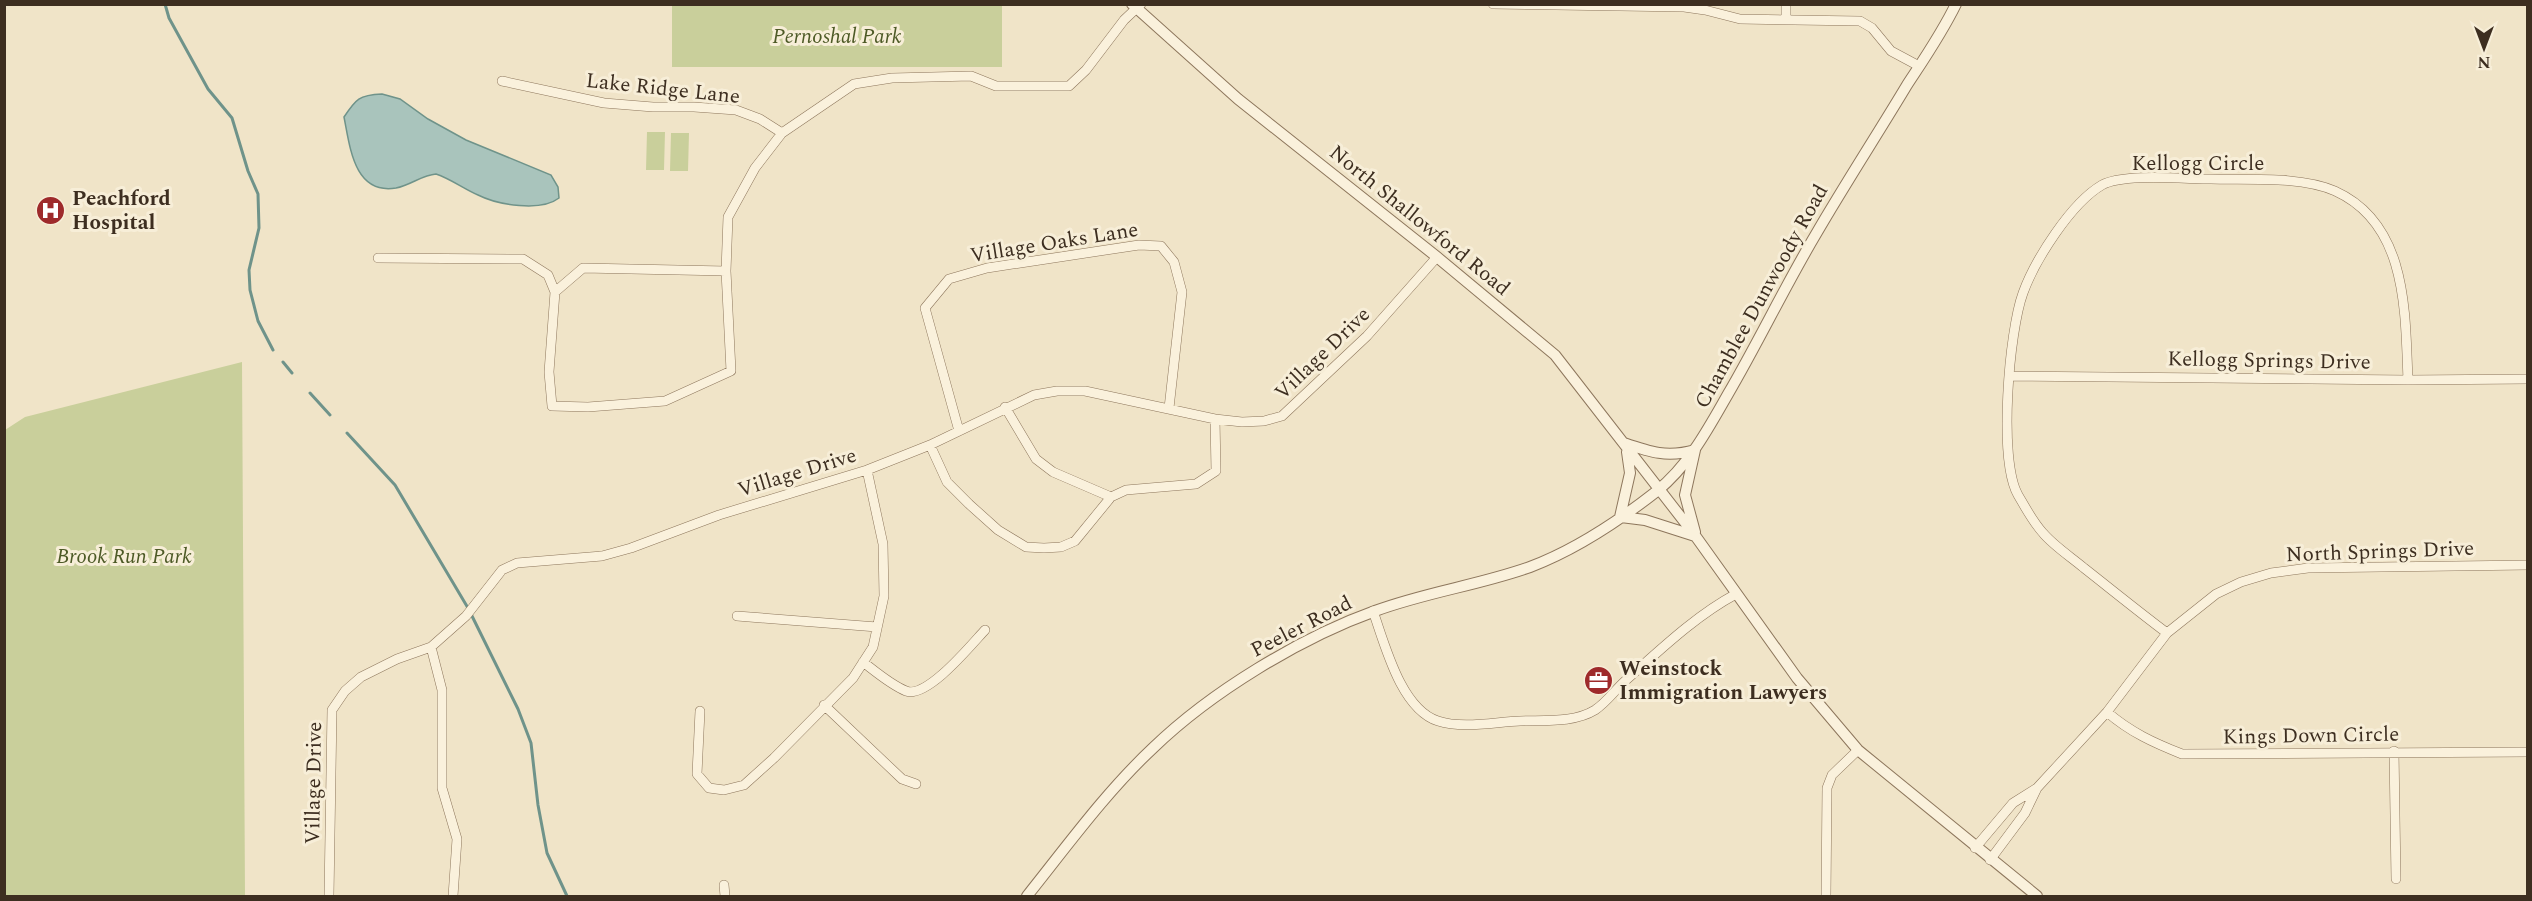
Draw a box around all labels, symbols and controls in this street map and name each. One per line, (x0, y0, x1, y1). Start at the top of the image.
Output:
north arrow (2454, 18, 2514, 78)
park label: Pernoshal Park (772, 21, 902, 53)
text: N (2477, 50, 2491, 74)
street label: Lake Ridge Lane (584, 65, 742, 113)
street label: North Shallowford Road (1322, 137, 1517, 304)
street label: Kellogg Circle (2132, 148, 2264, 180)
street label: Chamblee Dunwoody Road (1687, 178, 1837, 415)
place label: Peachford Hospital (72, 183, 171, 239)
hospital icon: Peachford Hospital (35, 194, 67, 226)
street label: Village Oaks Lane (968, 214, 1141, 272)
street label: Village Drive (1267, 300, 1378, 408)
street label: Kellogg Springs Drive (2167, 343, 2371, 379)
street label: Village Drive (734, 440, 861, 506)
street label: North Springs Drive (2285, 533, 2475, 571)
park label: Brook Run Park (56, 541, 192, 573)
street label: Peeler Road (1245, 588, 1358, 666)
place label: Weinstock Immigration Lawyers (1619, 653, 1827, 709)
office icon: Weinstock Immigration Lawyers (1582, 664, 1614, 696)
street label: Kings Down Circle (2222, 718, 2400, 754)
street label: Village Drive (297, 721, 331, 845)

